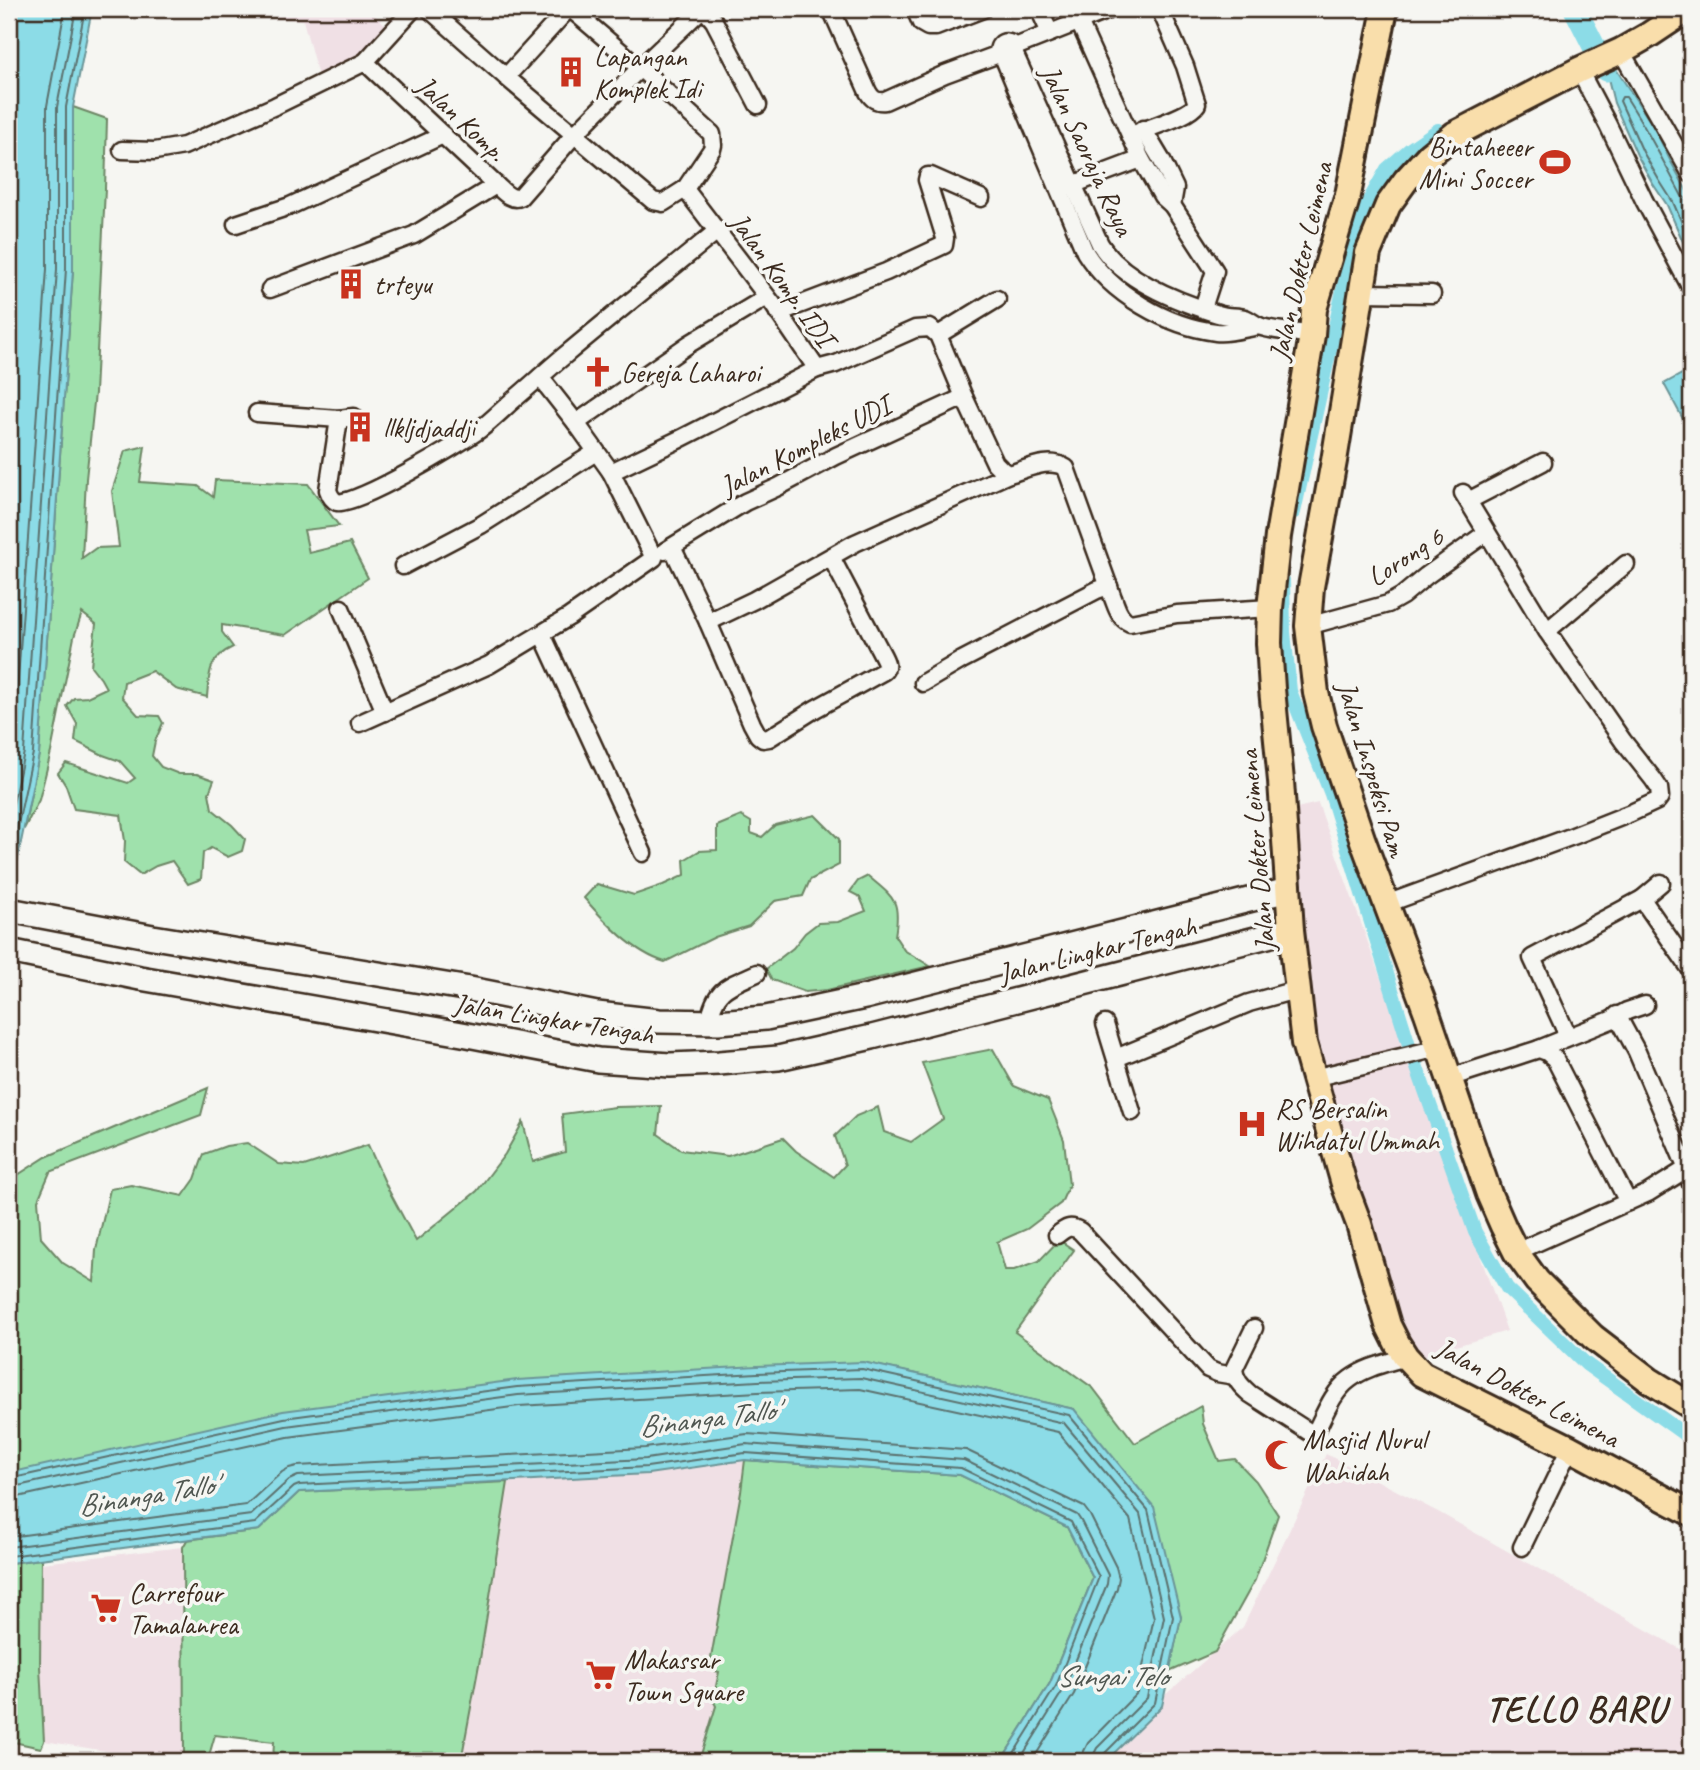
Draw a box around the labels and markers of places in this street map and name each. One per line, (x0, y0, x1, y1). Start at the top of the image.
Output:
place label: Lapangan Komplek Idi (594, 39, 705, 106)
building icon: Lapangan Komplek Idi (554, 55, 588, 89)
place label: Bintaheeer Mini Soccer (1419, 129, 1535, 196)
sports icon: Bintaheeer Mini Soccer (1538, 145, 1572, 179)
building icon: trteyu (334, 267, 368, 301)
place label: trteyu (374, 267, 433, 302)
church icon: Gereja Laharoi (581, 355, 615, 389)
place label: Gereja Laharoi (621, 355, 764, 390)
building icon: llkljdjaddji (343, 410, 377, 444)
place label: llkljdjaddji (383, 410, 479, 445)
place label: RS Bersalin Wihdatul Ummah (1275, 1091, 1441, 1158)
hospital icon: RS Bersalin Wihdatul Ummah (1235, 1107, 1269, 1141)
place label: Masjid Nurul Wahidah (1303, 1422, 1431, 1489)
mosque icon: Masjid Nurul Wahidah (1263, 1438, 1297, 1472)
place label: Carrefour Tamalanrea (129, 1575, 239, 1642)
supermarket icon: Carrefour Tamalanrea (89, 1591, 123, 1625)
place label: Makassar Town Square (624, 1642, 745, 1709)
supermarket icon: Makassar Town Square (584, 1658, 618, 1692)

